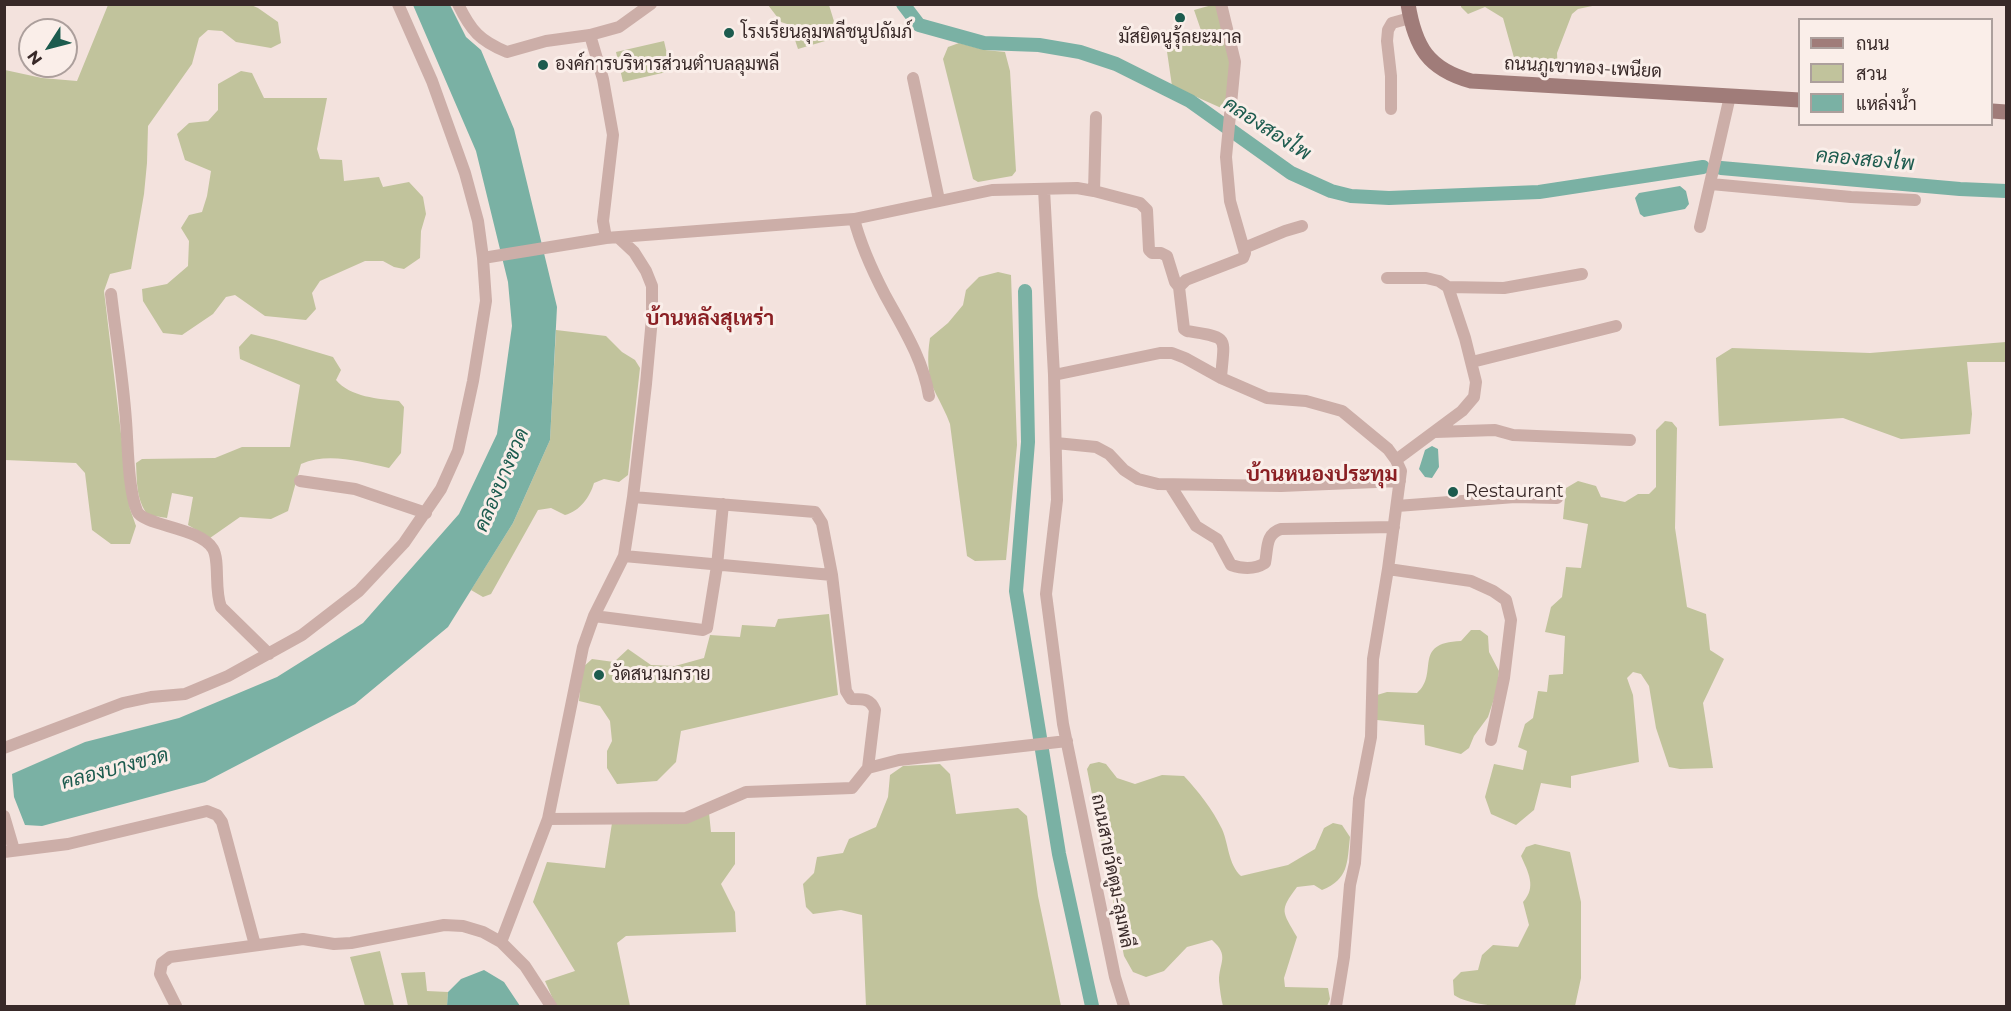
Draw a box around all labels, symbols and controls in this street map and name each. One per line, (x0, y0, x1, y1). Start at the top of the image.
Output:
marker: มัสยิดนูรุ้ลยะมาล (1173, 11, 1187, 25)
north arrow (18, 18, 78, 78)
legend (1798, 18, 1993, 126)
place label: โรงเรียนลุมพลีชนูปถัมภ์ (741, 22, 912, 44)
marker: โรงเรียนลุมพลีชนูปถัมภ์ (722, 26, 736, 40)
place label: มัสยิดนูรุ้ลยะมาล (1118, 27, 1242, 49)
text: ถนน (1856, 33, 1889, 55)
text: N (23, 47, 46, 69)
street label: ถนนภูเขาทอง-เพนียด (1504, 53, 1662, 83)
place label: องค์การบริหารส่วนตำบลลุมพลี (555, 54, 779, 76)
marker: องค์การบริหารส่วนตำบลลุมพลี (536, 58, 550, 72)
text: สวน (1856, 63, 1887, 85)
water label: คลองสองไพ (1219, 92, 1315, 166)
text: แหล่งน้ำ (1856, 93, 1917, 115)
water label: คลองสองไพ (1815, 144, 1915, 176)
district label: บ้านหลังสุเหร่า (646, 306, 774, 332)
water label: คลองบางขวด (469, 425, 535, 535)
district label: บ้านหนองประทุม (1246, 462, 1398, 488)
place label: Restaurant (1465, 481, 1564, 503)
marker: Restaurant (1446, 485, 1460, 499)
place label: วัดสนามกราย (611, 664, 711, 686)
marker: วัดสนามกราย (592, 668, 606, 682)
water label: คลองบางขวด (59, 743, 171, 795)
street label: ถนนสายวัดตูม-ลุมพลี (1086, 792, 1138, 950)

